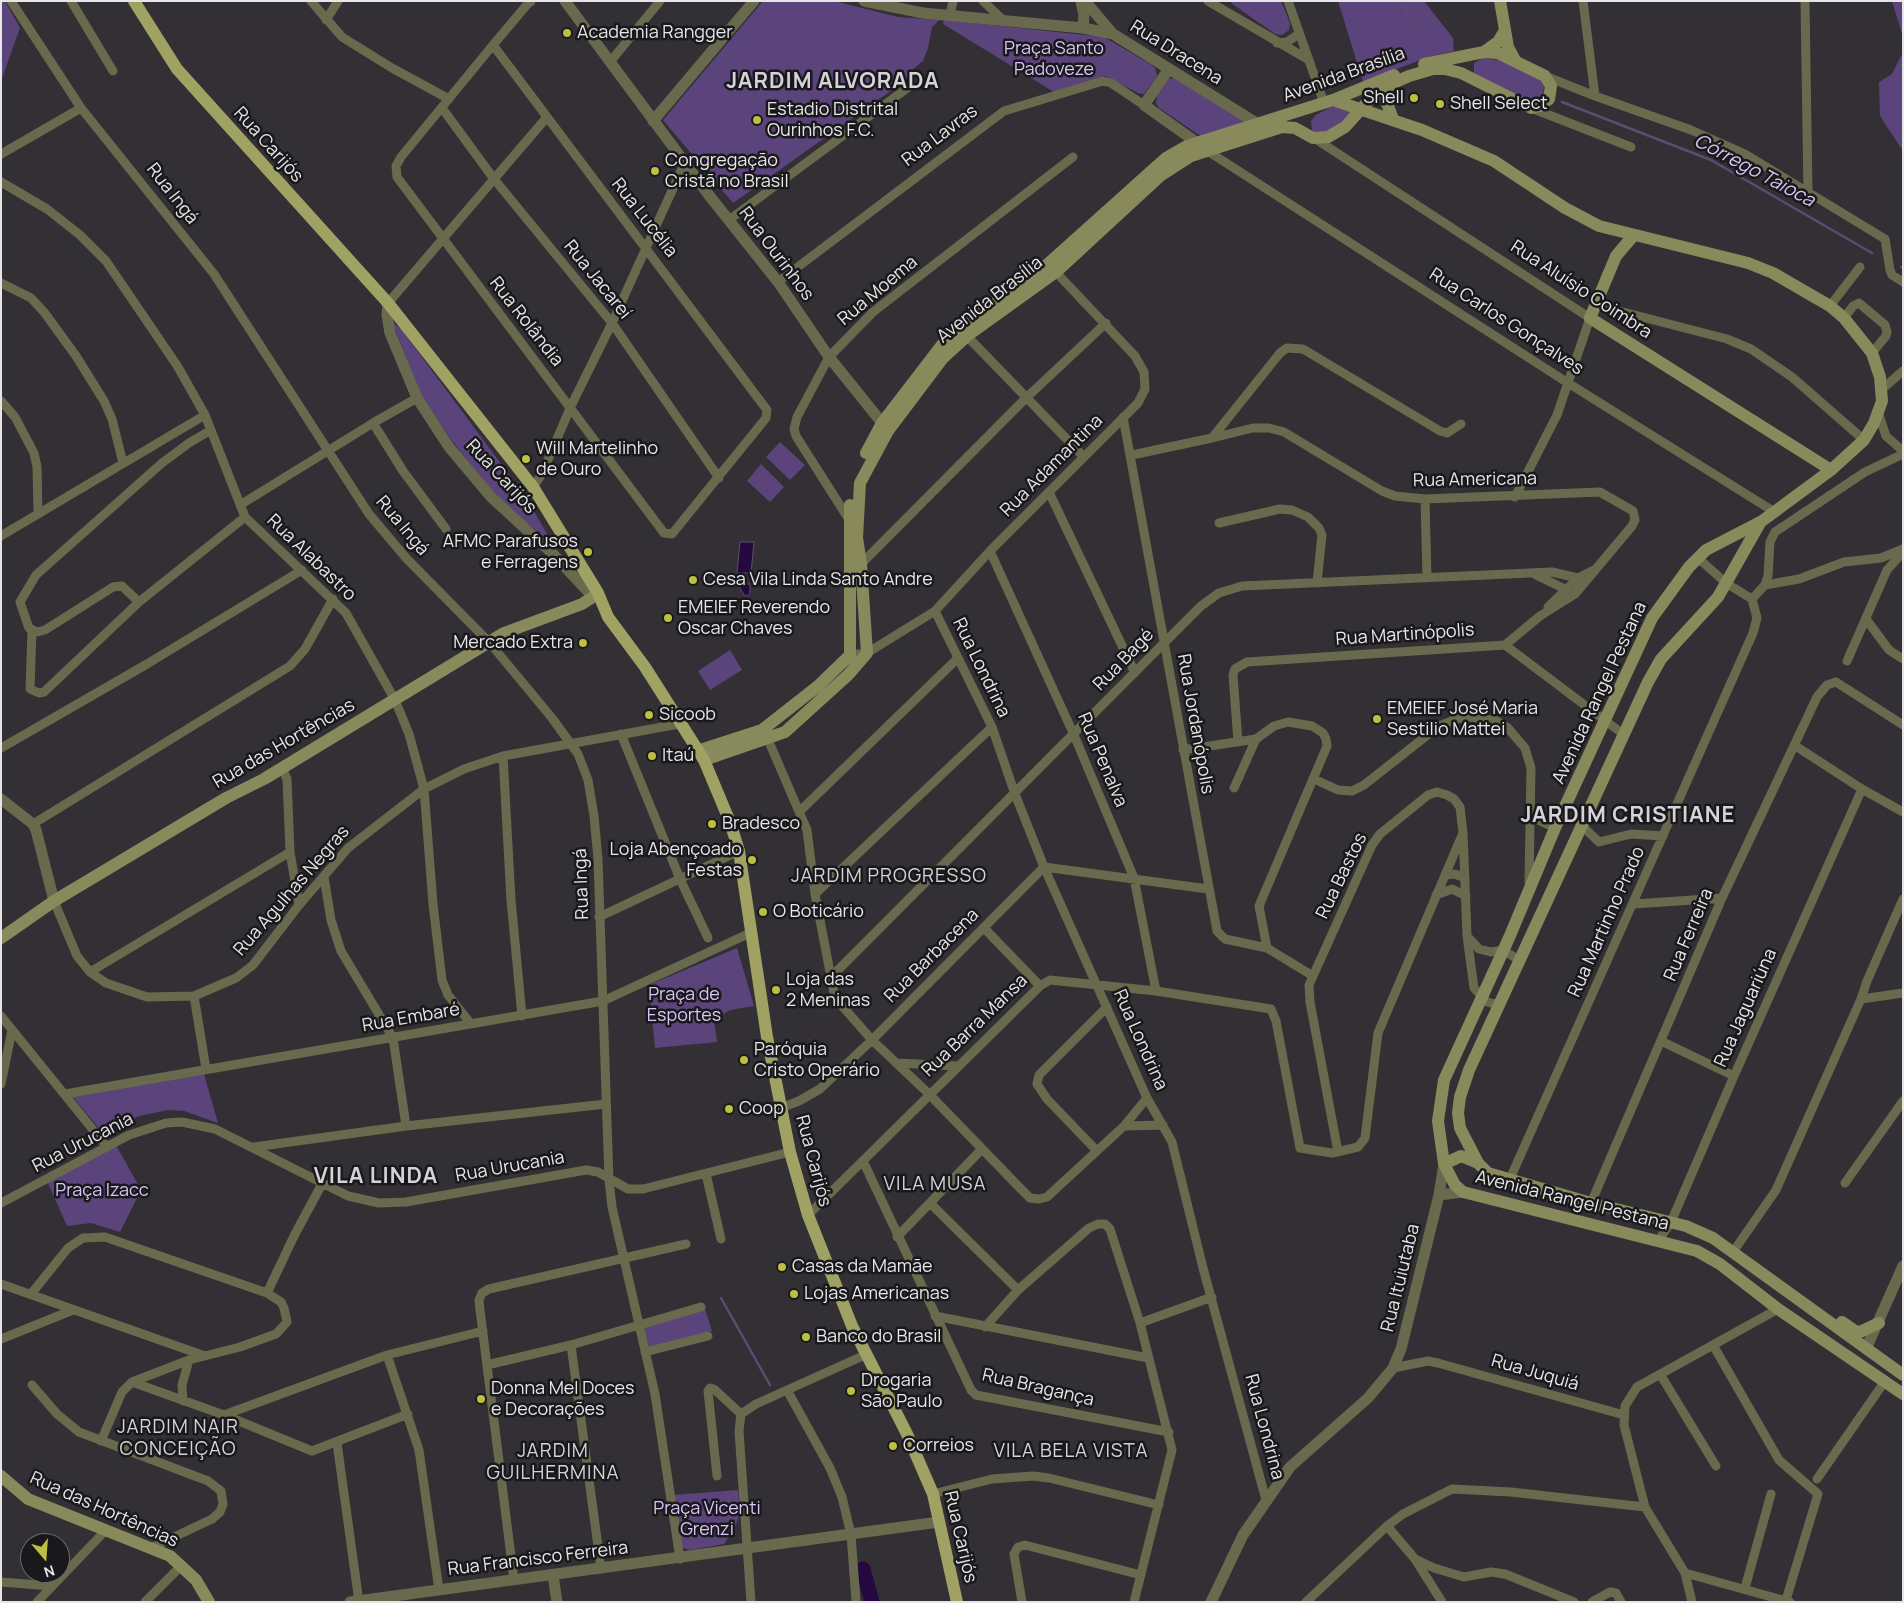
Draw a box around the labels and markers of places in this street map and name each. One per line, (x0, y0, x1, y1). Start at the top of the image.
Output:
place label: Academia Rangger (577, 22, 733, 44)
marker: Academia Rangger (561, 27, 573, 39)
place label: Shell (1363, 87, 1404, 109)
marker: Shell (1408, 92, 1420, 104)
place label: Shell Select (1450, 93, 1548, 115)
marker: Shell Select (1434, 98, 1446, 110)
place label: Estadio Distrital Ourinhos F.C. (767, 99, 898, 142)
marker: Estadio Distrital Ourinhos F.C. (751, 114, 763, 126)
place label: Congregação Cristã no Brasil (665, 150, 789, 192)
marker: Congregação Cristã no Brasil (649, 165, 661, 177)
place label: Will Martelinho de Ouro (536, 438, 658, 480)
marker: Will Martelinho de Ouro (520, 453, 532, 465)
place label: AFMC Parafusos e Ferragens (443, 531, 578, 574)
marker: AFMC Parafusos e Ferragens (582, 546, 594, 558)
place label: Cesa Vila Linda Santo Andre (703, 569, 933, 591)
marker: Cesa Vila Linda Santo Andre (687, 574, 699, 586)
place label: EMEIEF Reverendo Oscar Chaves (678, 597, 830, 640)
marker: EMEIEF Reverendo Oscar Chaves (662, 612, 674, 624)
place label: Mercado Extra (453, 632, 573, 654)
marker: Mercado Extra (577, 637, 589, 649)
place label: EMEIEF José Maria Sestilio Mattei (1387, 698, 1538, 741)
place label: Sicoob (659, 704, 716, 726)
marker: Sicoob (643, 709, 655, 721)
marker: EMEIEF José Maria Sestilio Mattei (1371, 713, 1383, 725)
place label: Itaú (662, 745, 694, 767)
marker: Itaú (646, 750, 658, 762)
place label: Bradesco (722, 813, 800, 835)
marker: Bradesco (706, 818, 718, 830)
place label: Loja Abençoado Festas (609, 839, 742, 882)
marker: Loja Abençoado Festas (746, 854, 758, 866)
place label: O Boticário (773, 901, 864, 923)
marker: O Boticário (757, 906, 769, 918)
place label: Loja das 2 Meninas (786, 969, 870, 1012)
marker: Loja das 2 Meninas (770, 984, 782, 996)
place label: Paróquia Cristo Operário (754, 1039, 880, 1082)
marker: Paróquia Cristo Operário (738, 1054, 750, 1066)
place label: Coop (739, 1098, 784, 1120)
marker: Coop (723, 1103, 735, 1115)
place label: Casas da Mamãe (792, 1256, 933, 1278)
marker: Casas da Mamãe (776, 1261, 788, 1273)
place label: Lojas Americanas (804, 1283, 949, 1305)
marker: Lojas Americanas (788, 1288, 800, 1300)
place label: Banco do Brasil (816, 1326, 942, 1348)
marker: Banco do Brasil (800, 1331, 812, 1343)
place label: Drogaria São Paulo (861, 1370, 942, 1412)
place label: Donna Mel Doces e Decorações (491, 1378, 635, 1420)
marker: Drogaria São Paulo (845, 1385, 857, 1397)
marker: Donna Mel Doces e Decorações (475, 1393, 487, 1405)
place label: Correios (903, 1435, 974, 1457)
marker: Correios (887, 1440, 899, 1452)

